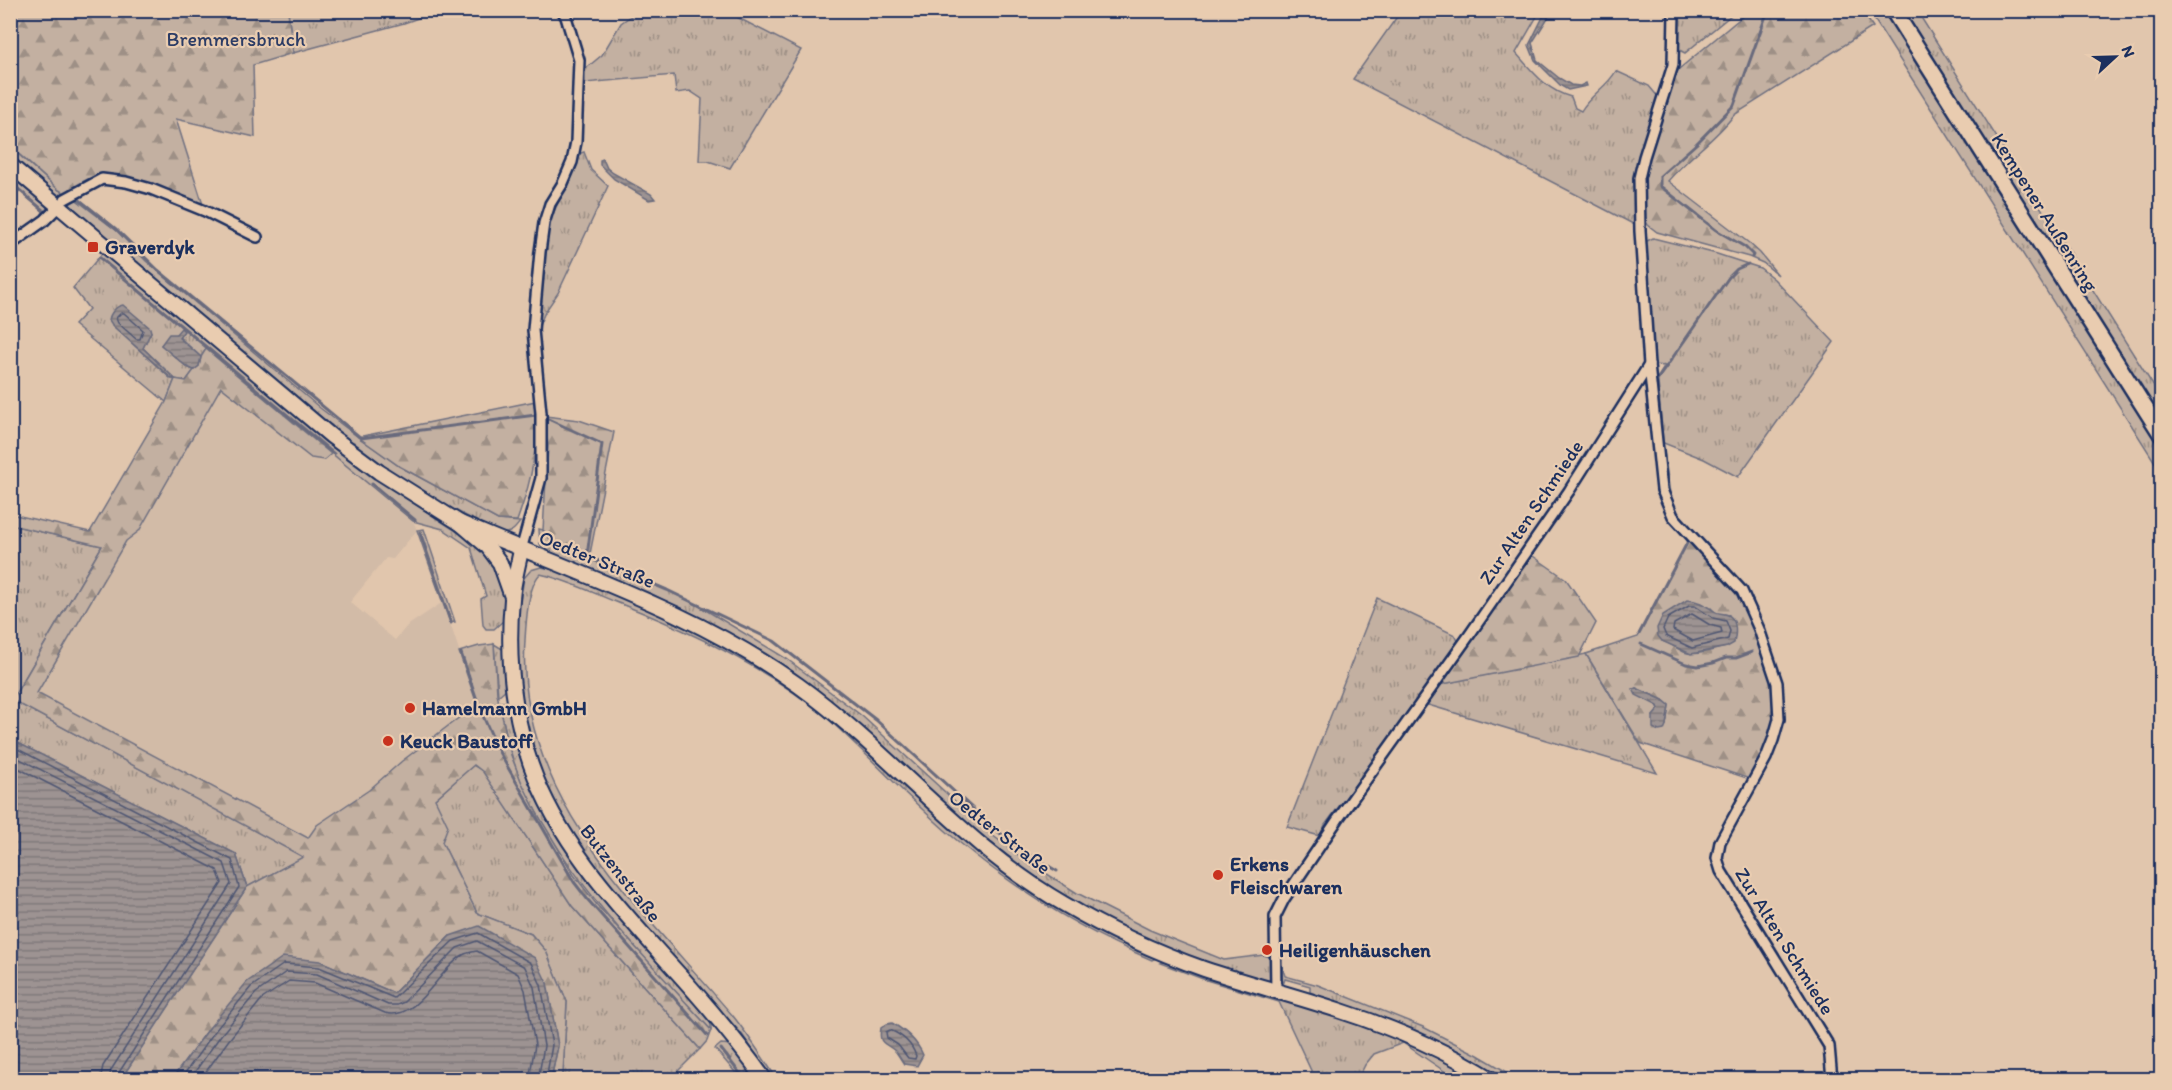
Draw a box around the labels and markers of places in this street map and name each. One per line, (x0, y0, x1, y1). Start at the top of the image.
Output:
place label: Graverdyk (105, 235, 195, 260)
marker: Graverdyk (86, 240, 100, 254)
place label: Hamelmann GmbH (422, 696, 587, 720)
marker: Hamelmann GmbH (403, 701, 417, 715)
place label: Keuck Baustoff (400, 729, 533, 753)
marker: Keuck Baustoff (381, 734, 395, 748)
place label: Erkens Fleischwaren (1230, 852, 1343, 899)
marker: Erkens Fleischwaren (1211, 868, 1225, 882)
place label: Heiligenhäuschen (1279, 938, 1431, 963)
marker: Heiligenhäuschen (1260, 943, 1274, 957)

